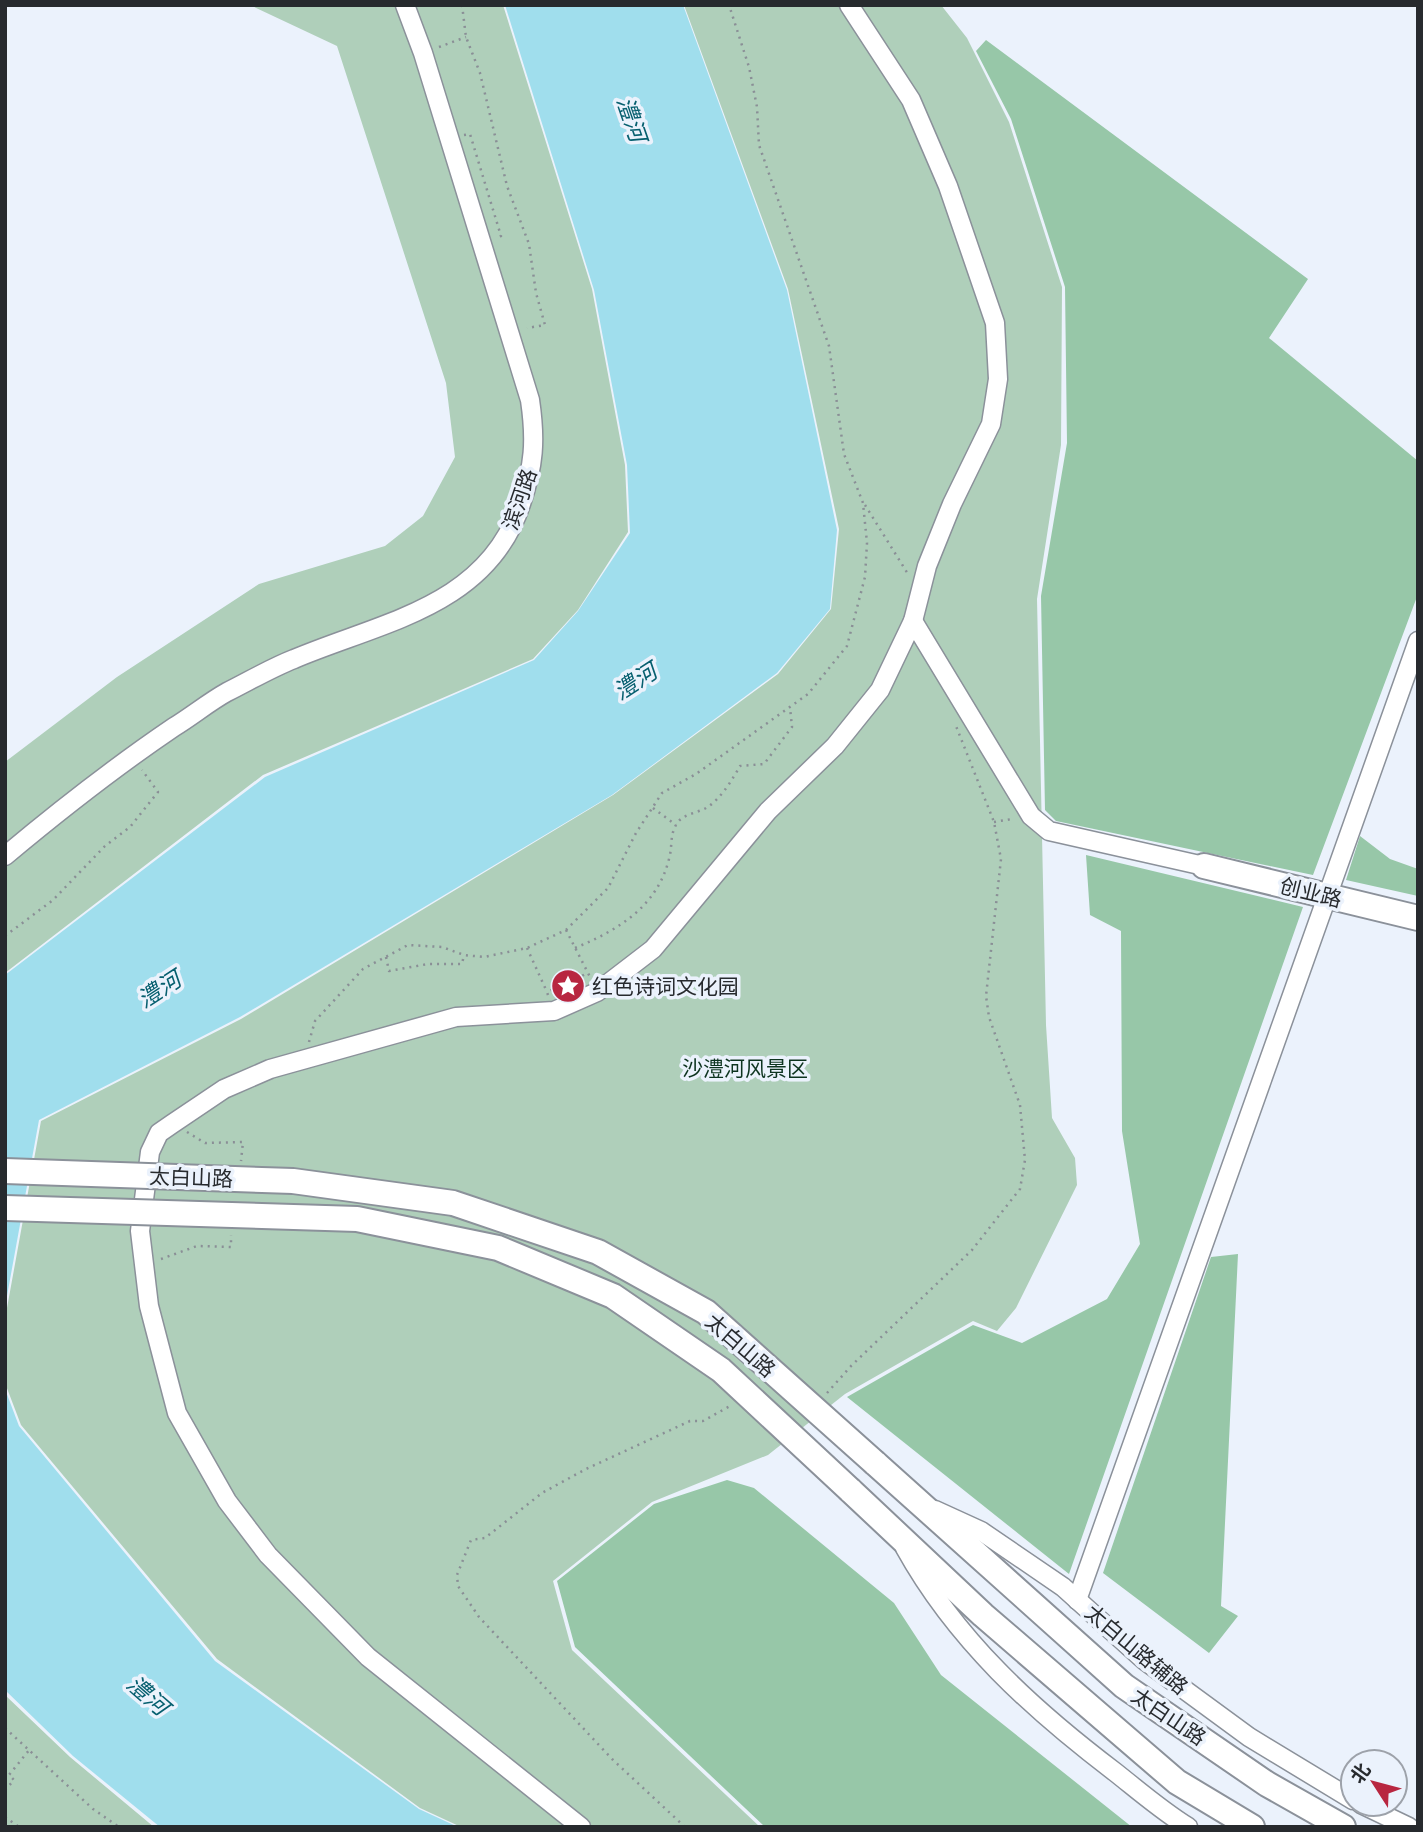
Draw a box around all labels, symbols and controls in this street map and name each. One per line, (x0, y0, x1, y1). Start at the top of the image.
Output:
water label: 澧河 (608, 92, 657, 150)
street label: 滨河路 (494, 464, 544, 534)
water label: 澧河 (606, 652, 667, 708)
street label: 创业路 (1277, 869, 1345, 915)
water label: 澧河 (130, 960, 191, 1016)
place icon: 红色诗词文化园 (549, 967, 587, 1005)
place label: 红色诗词文化园 (592, 970, 739, 1002)
park label: 沙澧河风景区 (682, 1052, 808, 1084)
street label: 太白山路 (148, 1160, 234, 1194)
street label: 太白山路 (699, 1305, 783, 1385)
street label: 太白山路辅路 (1078, 1596, 1196, 1702)
water label: 澧河 (119, 1667, 180, 1726)
street label: 太白山路 (1125, 1679, 1213, 1753)
north arrow (1339, 1748, 1409, 1818)
text: 北 (1343, 1756, 1377, 1789)

